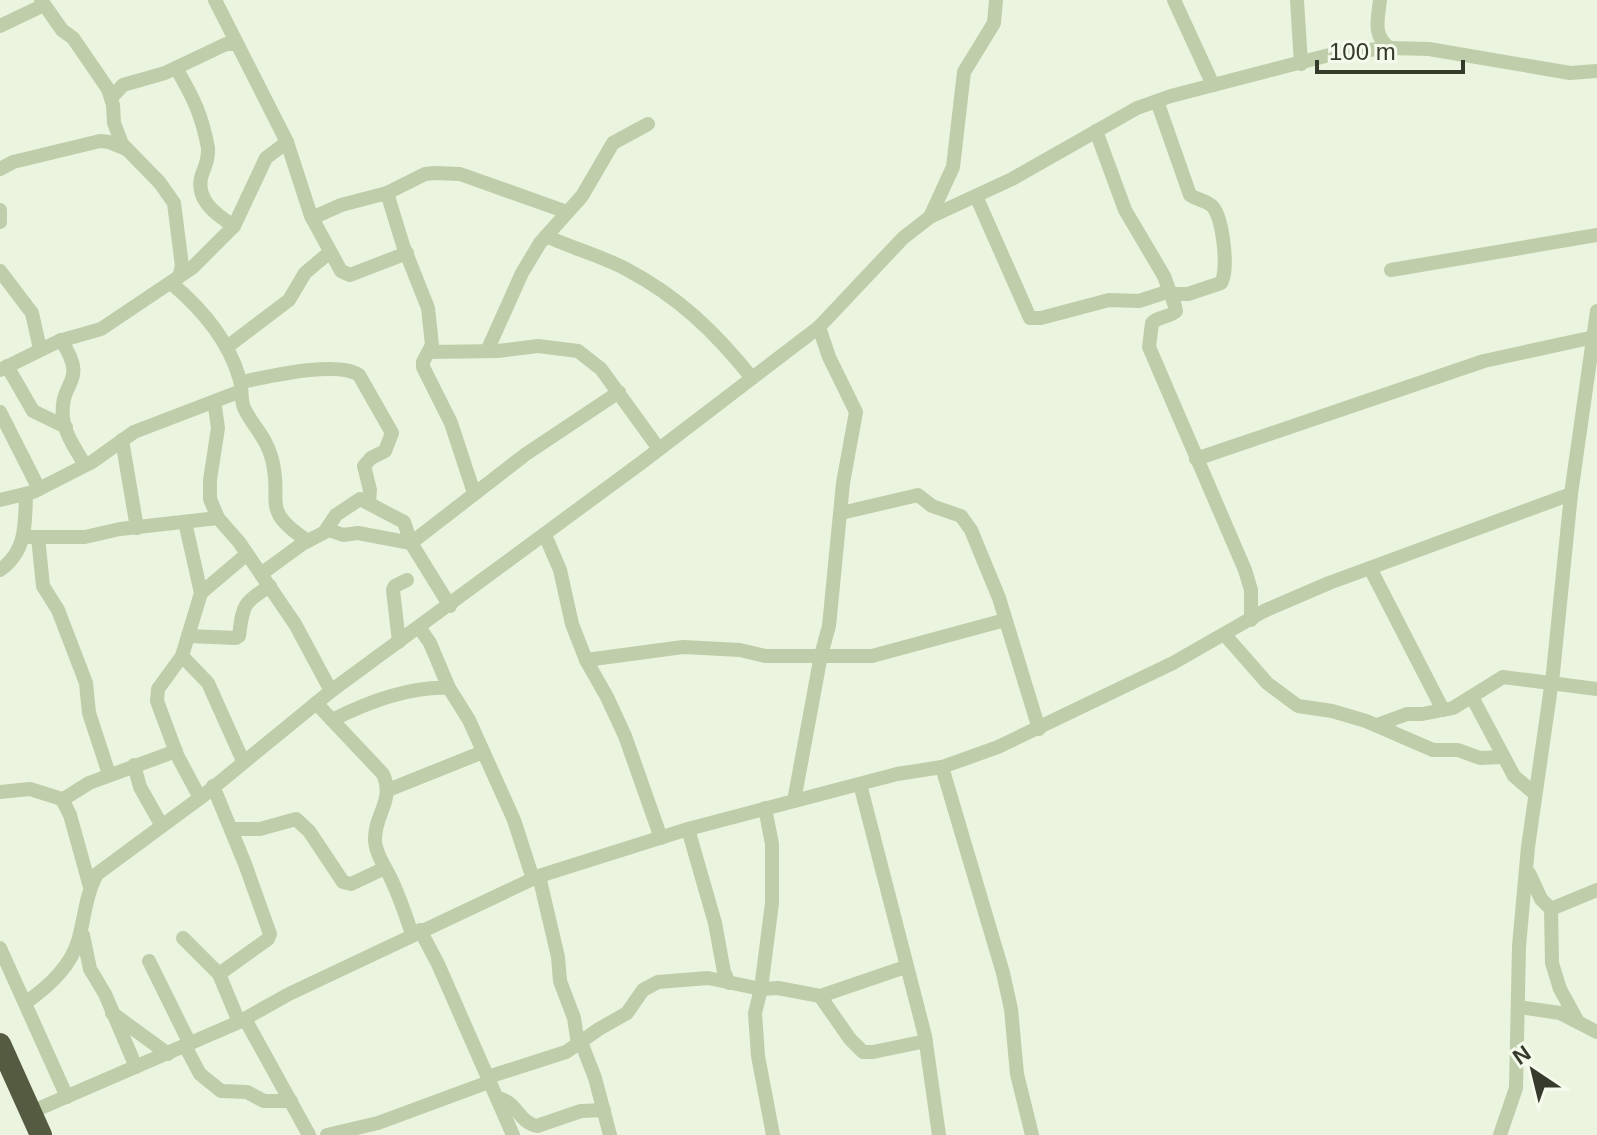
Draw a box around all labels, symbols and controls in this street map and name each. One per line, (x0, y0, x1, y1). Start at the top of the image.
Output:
scale bar (1317, 24, 1463, 74)
text: 100 m (1329, 38, 1396, 65)
north arrow (1493, 1031, 1573, 1111)
text: N (1508, 1040, 1535, 1070)

